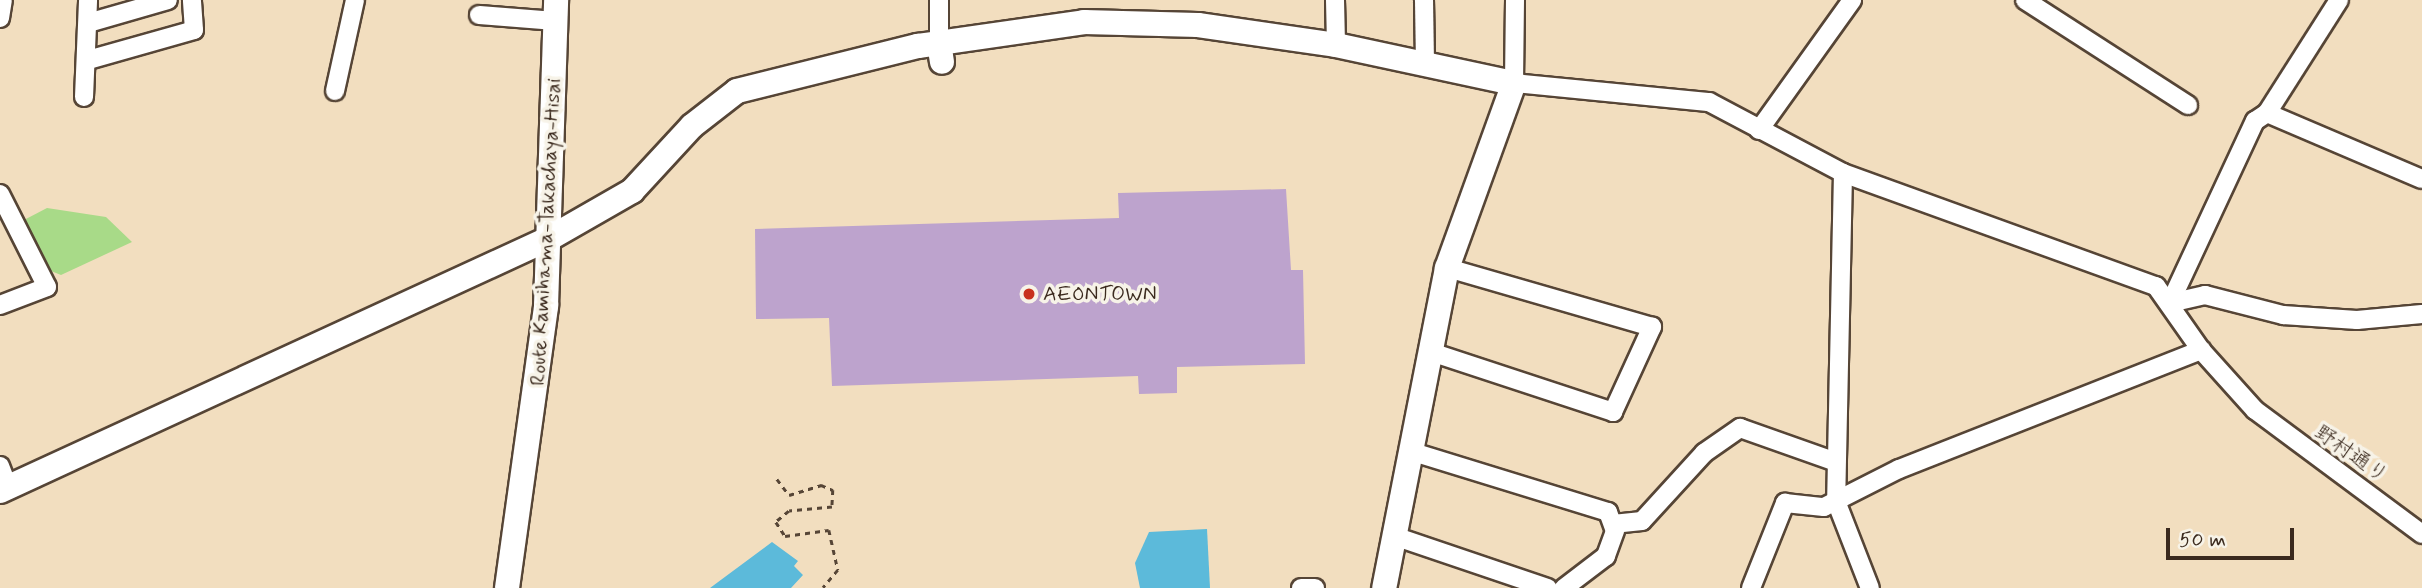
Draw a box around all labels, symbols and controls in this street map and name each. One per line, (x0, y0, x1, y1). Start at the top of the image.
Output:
street label: Route Kamihama-Takachaya-Hisai (525, 78, 567, 386)
place label: AEONTOWN (1043, 281, 1157, 307)
marker: AEONTOWN (1021, 286, 1037, 302)
street label: 野村通り (2309, 420, 2393, 488)
scale bar (2170, 514, 2298, 558)
text: 50 m (2179, 526, 2226, 554)

